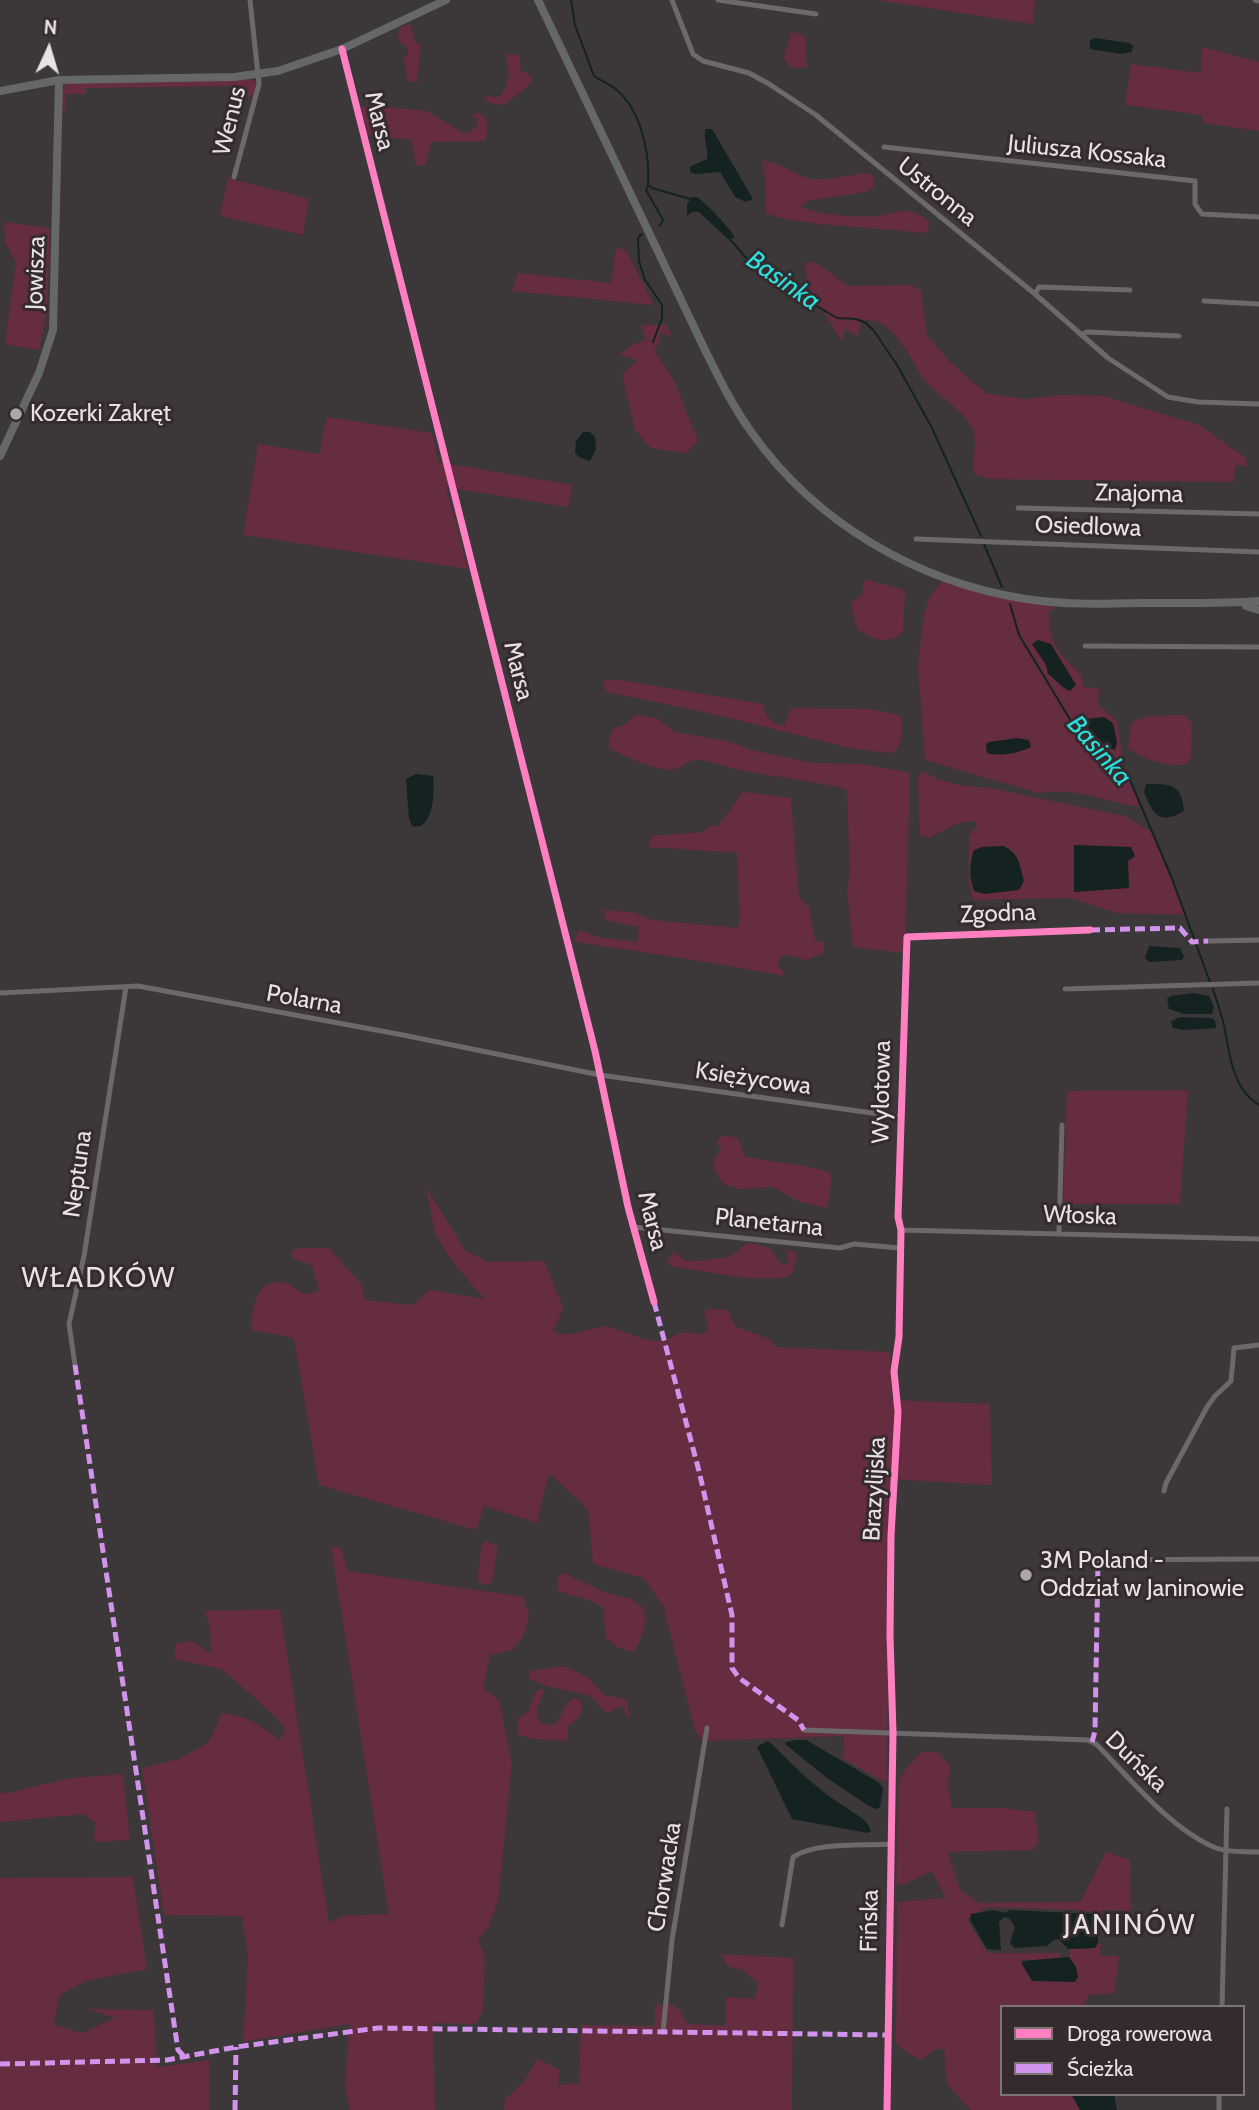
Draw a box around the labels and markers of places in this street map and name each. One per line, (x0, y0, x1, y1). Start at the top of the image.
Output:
place label: Kozerki Zakręt (30, 400, 171, 428)
marker: Kozerki Zakręt (8, 406, 24, 422)
place label: 3M Poland - Oddział w Janinowie (1040, 1547, 1244, 1603)
marker: 3M Poland - Oddział w Janinowie (1018, 1567, 1034, 1583)

